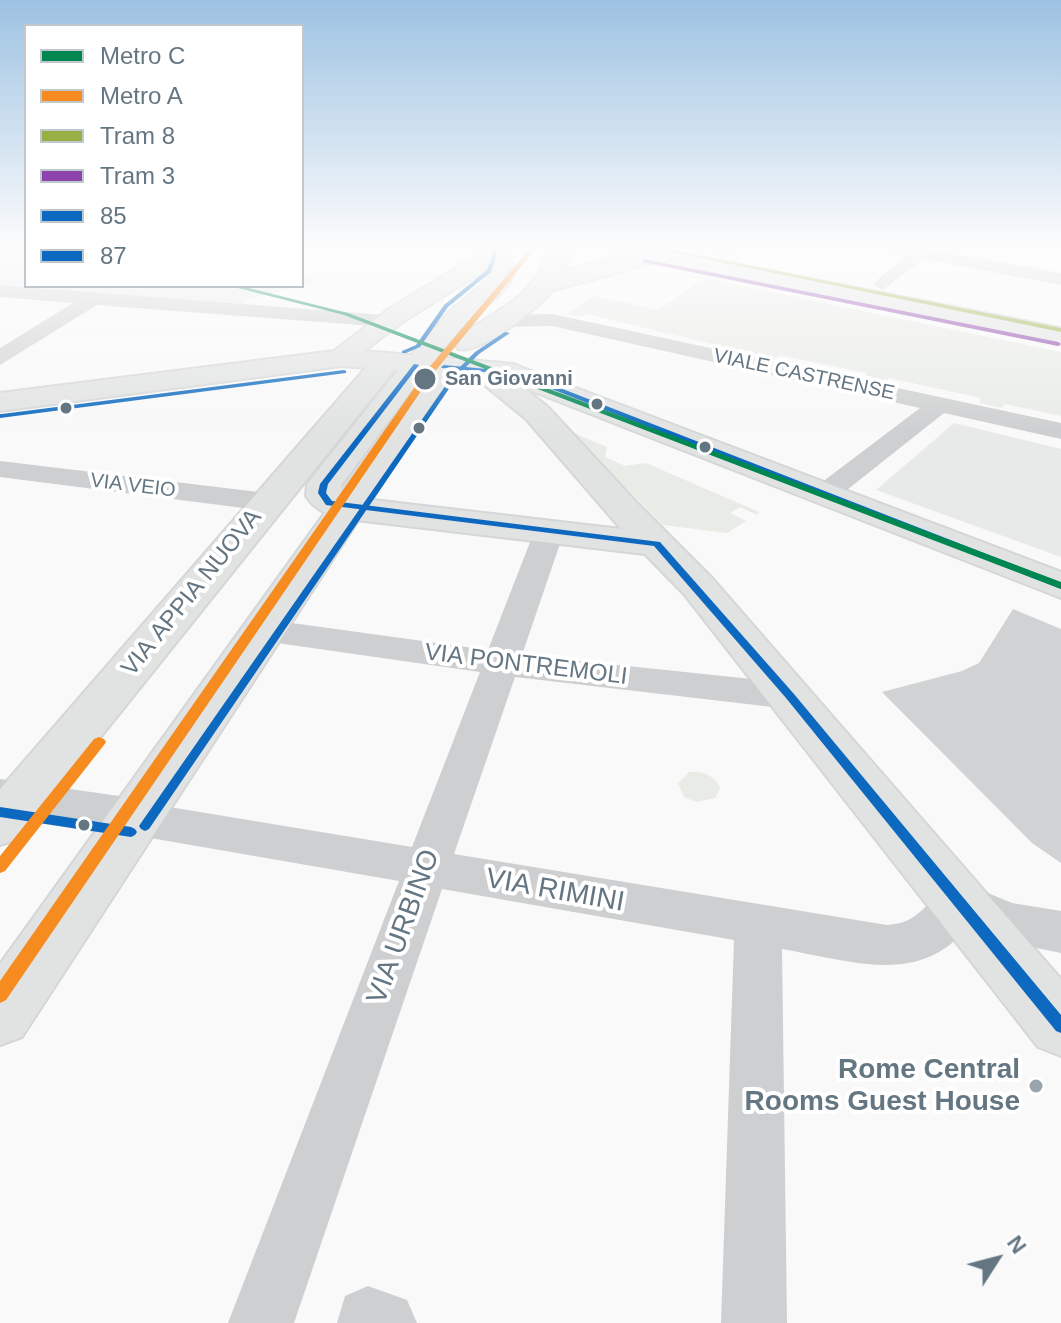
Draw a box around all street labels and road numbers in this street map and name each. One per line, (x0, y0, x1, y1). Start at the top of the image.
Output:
street label: VIALE CASTRENSE (711, 344, 897, 406)
street label: VIA VEIO (89, 469, 177, 503)
street label: VIA APPIA NUOVA (116, 504, 268, 682)
street label: VIA PONTREMOLI (423, 638, 629, 692)
street label: VIA URBINO (361, 845, 447, 1009)
street label: VIA RIMINI (483, 862, 627, 920)

